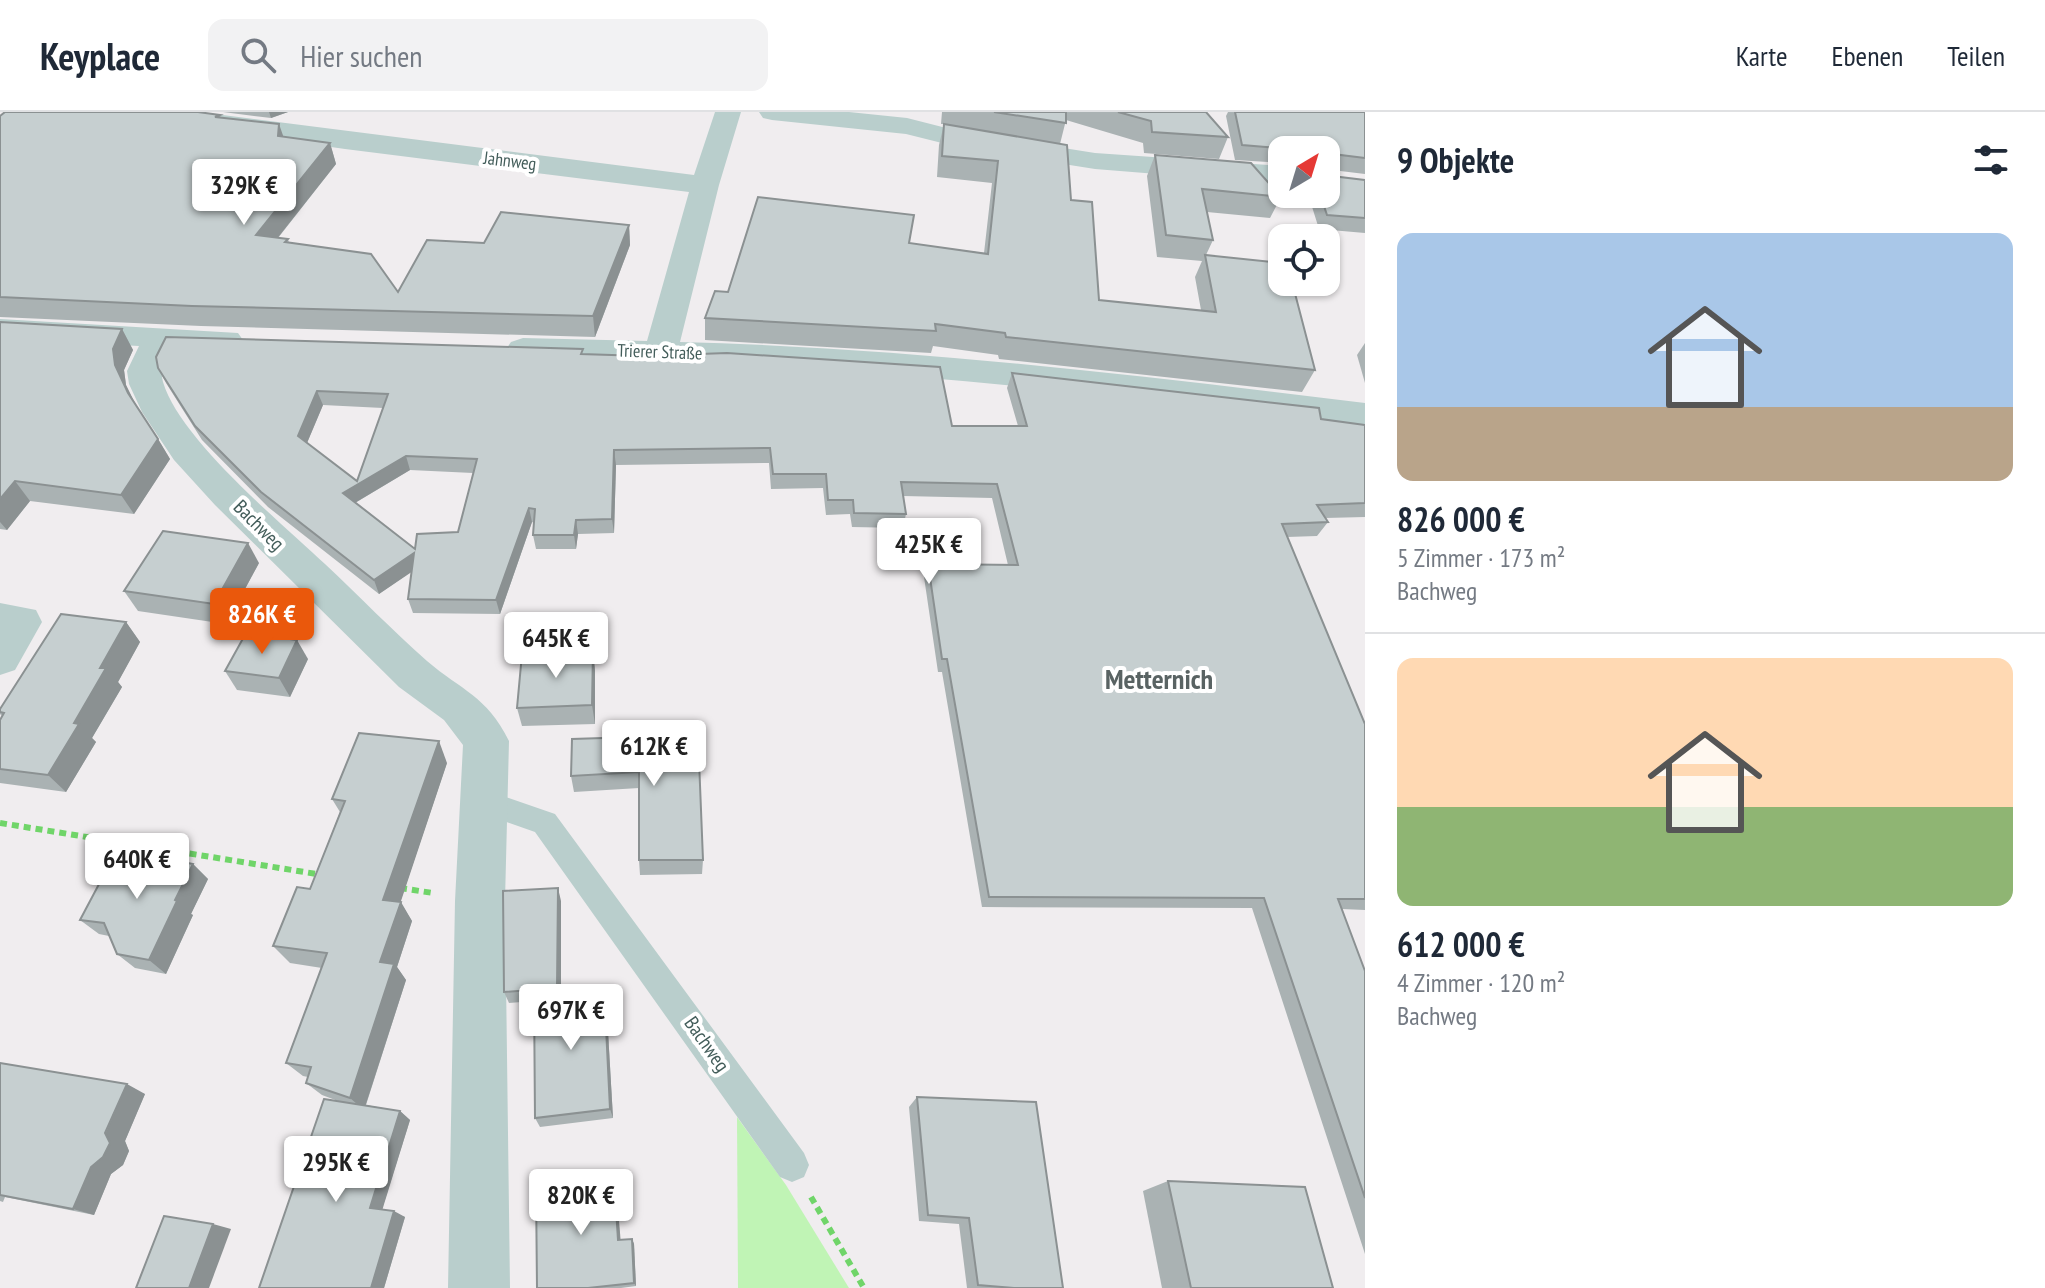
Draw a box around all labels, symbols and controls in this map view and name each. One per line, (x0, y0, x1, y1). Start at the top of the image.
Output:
search box (208, 19, 768, 91)
text: Keyplace (40, 31, 160, 80)
icon: search (236, 33, 280, 77)
text: Hier suchen (300, 36, 422, 75)
text: Karte (1736, 37, 1787, 74)
text: Ebenen (1831, 37, 1903, 74)
text: Teilen (1947, 37, 2005, 74)
north arrow (1268, 136, 1340, 208)
map controls (1268, 136, 1340, 296)
text: 9 Objekte (1397, 138, 1514, 182)
icon: filters (1969, 138, 2013, 182)
street label: Jahnweg (481, 146, 538, 175)
pin: 329K € (179, 159, 309, 227)
text: 329K € (210, 168, 278, 201)
button: locate (1268, 224, 1340, 296)
icon: home (1633, 285, 1777, 429)
street label: Trierer Straße (617, 339, 703, 364)
street label: Bachweg (228, 494, 290, 556)
text: 826 000 € (1397, 497, 1525, 541)
pin: 425K € (864, 518, 994, 586)
text: 425K € (895, 527, 963, 560)
text: 5 Zimmer · 173 m² (1397, 541, 1565, 574)
text: Bachweg (1397, 574, 1477, 607)
pin: 826K € (197, 588, 327, 656)
text: 826K € (228, 597, 296, 630)
pin: 645K € (491, 612, 621, 680)
text: 645K € (522, 621, 590, 654)
district label: Metternich (1105, 660, 1213, 697)
icon: home (1633, 710, 1777, 854)
pin: 612K € (589, 720, 719, 788)
text: 612K € (620, 729, 688, 762)
pin: 640K € (72, 833, 202, 901)
text: 640K € (103, 842, 171, 875)
text: 612 000 € (1397, 922, 1525, 966)
text: 4 Zimmer · 120 m² (1397, 966, 1565, 999)
pin: 697K € (506, 984, 636, 1052)
text: 697K € (537, 993, 605, 1026)
text: Bachweg (1397, 999, 1477, 1032)
street label: Bachweg (679, 1011, 735, 1077)
pin: 295K € (271, 1136, 401, 1204)
text: 295K € (302, 1145, 370, 1178)
pin: 820K € (516, 1169, 646, 1237)
text: 820K € (547, 1178, 615, 1211)

